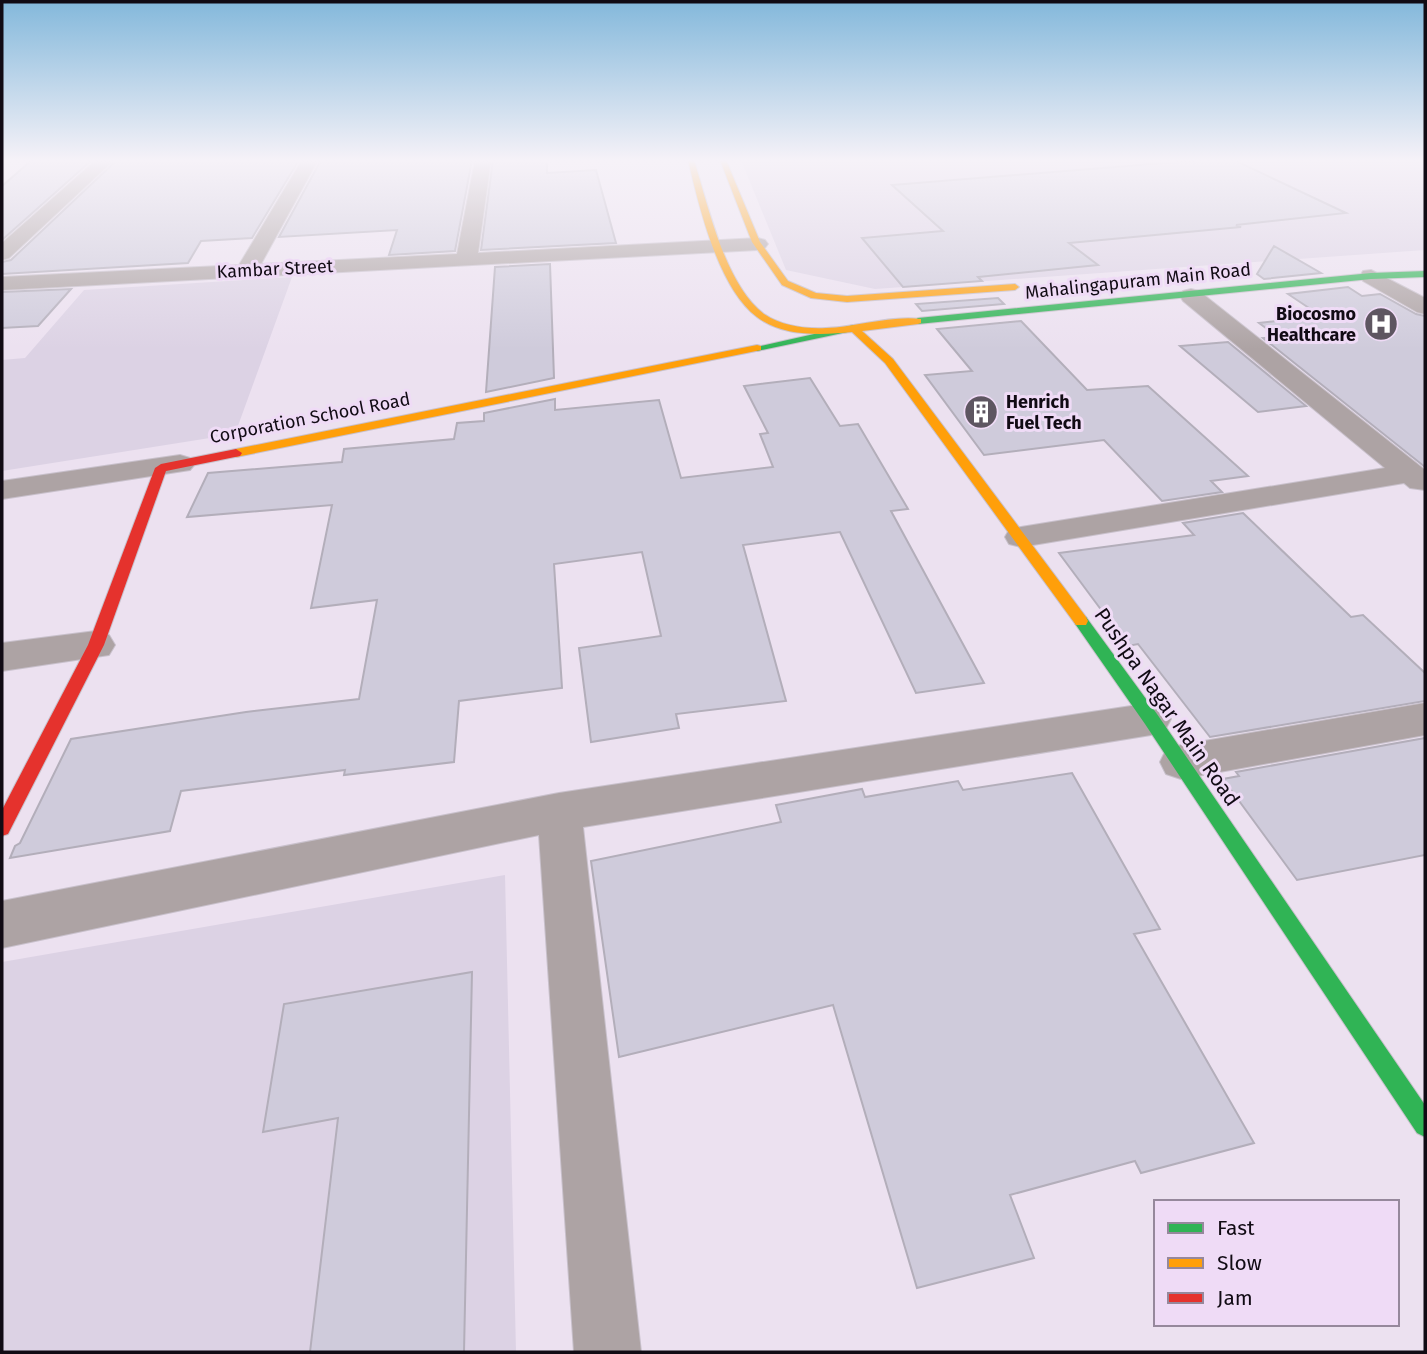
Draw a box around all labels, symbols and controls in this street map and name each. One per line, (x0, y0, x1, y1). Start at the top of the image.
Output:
street label: Kambar Street (216, 255, 334, 283)
street label: Mahalingapuram Main Road (1024, 258, 1252, 304)
place label: Biocosmo Healthcare (1267, 303, 1356, 346)
hospital icon: Biocosmo Healthcare (1362, 305, 1400, 343)
street label: Corporation School Road (208, 388, 412, 448)
place label: Henrich Fuel Tech (1006, 391, 1082, 434)
building icon: Henrich Fuel Tech (962, 393, 1000, 431)
street label: Pushpa Nagar Main Road (1089, 603, 1245, 811)
legend (1154, 1200, 1399, 1326)
text: Fast (1217, 1215, 1255, 1241)
text: Slow (1217, 1250, 1262, 1276)
text: Jam (1217, 1285, 1253, 1311)

